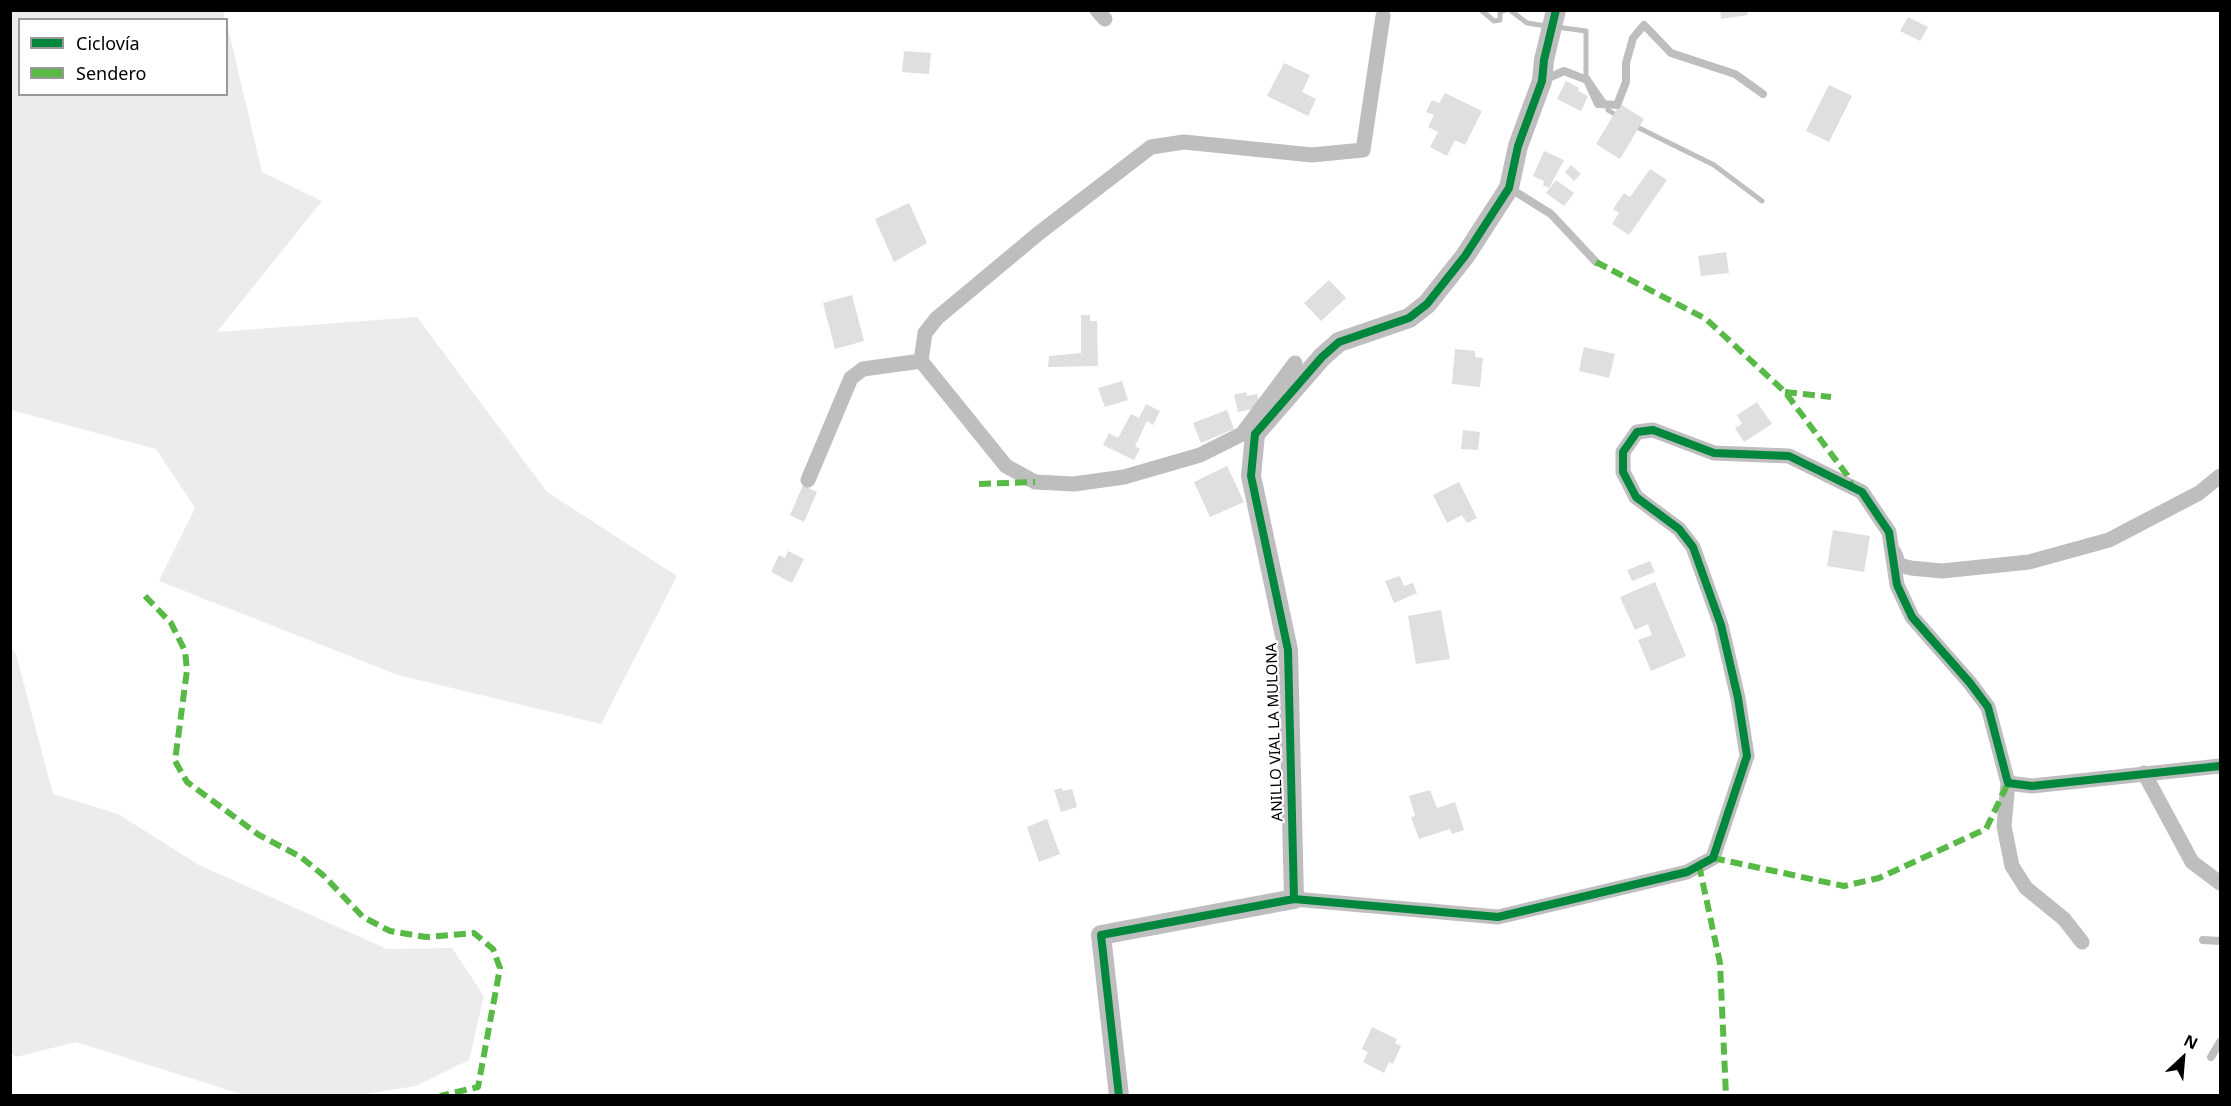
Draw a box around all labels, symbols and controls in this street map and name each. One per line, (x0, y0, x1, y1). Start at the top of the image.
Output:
legend (18, 18, 228, 96)
text: Ciclovía (76, 31, 140, 55)
text: Sendero (76, 61, 146, 85)
street label: ANILLO VIAL LA MULONA (1263, 642, 1287, 822)
north arrow (2153, 1028, 2213, 1088)
text: N (2180, 1029, 2202, 1055)

